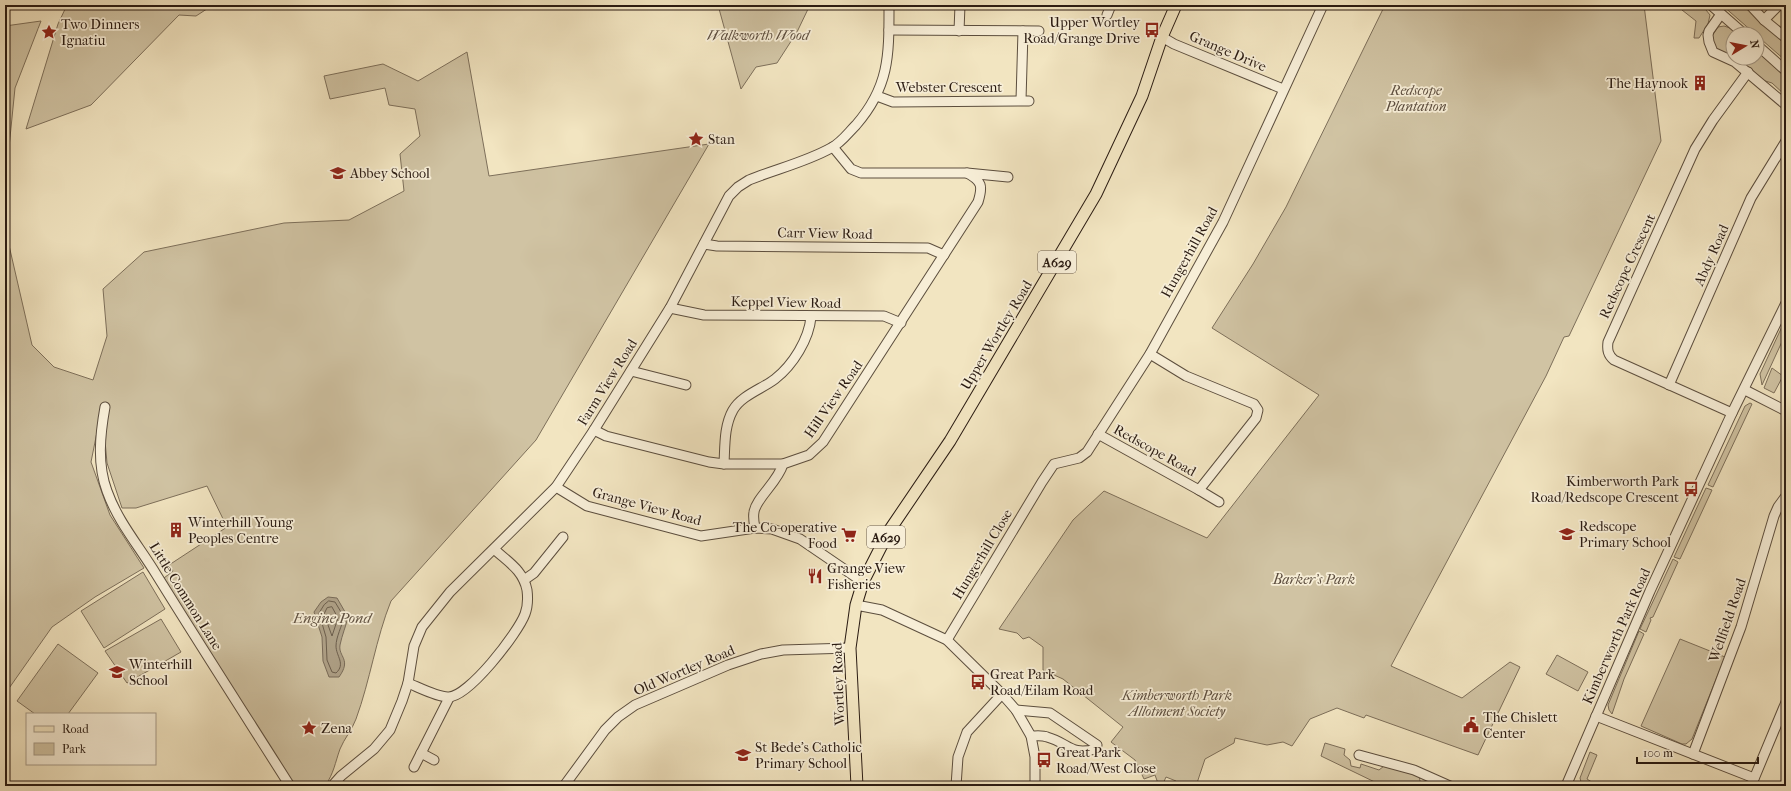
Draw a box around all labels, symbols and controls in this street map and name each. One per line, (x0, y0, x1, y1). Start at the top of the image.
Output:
place label: Upper Wortley Road/Grange Drive (1023, 14, 1141, 47)
place label: Two Dinners Ignatiu (61, 16, 139, 49)
bus stop icon: Upper Wortley Road/Grange Drive (1143, 21, 1161, 39)
place icon: Two Dinners Ignatiu (40, 23, 58, 41)
north arrow (1725, 26, 1765, 66)
park label: Walkworth Wood (707, 27, 811, 44)
street label: Grange Drive (1187, 28, 1269, 75)
text: N (1747, 39, 1762, 50)
building icon: The Haynook (1691, 74, 1709, 92)
place label: The Haynook (1606, 75, 1689, 92)
street label: Webster Crescent (895, 79, 1002, 96)
park label: Redscope Plantation (1384, 82, 1447, 115)
place icon: Stan (687, 130, 705, 148)
place label: Stan (708, 131, 735, 148)
school or university icon: Abbey School (329, 164, 347, 182)
place label: Abbey School (349, 165, 430, 182)
street label: Hungerhill Road (1157, 204, 1222, 301)
street label: Redscope Crescent (1596, 211, 1659, 321)
street label: Abdy Road (1690, 221, 1733, 289)
street label: Carr View Road (777, 224, 873, 243)
road number: A629 (1038, 251, 1076, 273)
street label: Upper Wortley Road (957, 277, 1036, 393)
street label: Keppel View Road (731, 293, 842, 312)
street label: Farm View Road (574, 335, 641, 429)
street label: Hill View Road (800, 357, 867, 441)
street label: Redscope Road (1111, 421, 1199, 480)
place label: Kimberworth Park Road/Redscope Crescent (1530, 473, 1680, 506)
bus stop icon: Kimberworth Park Road/Redscope Crescent (1682, 480, 1700, 498)
street label: Grange View Road (590, 484, 704, 529)
street label: Hungerhill Close (949, 506, 1016, 603)
place label: Winterhill Young Peoples Centre (187, 514, 294, 547)
place label: Redscope Primary School (1579, 518, 1671, 551)
place label: The Co-operative Food (733, 519, 837, 552)
building icon: Winterhill Young Peoples Centre (167, 521, 185, 539)
school or university icon: Redscope Primary School (1558, 525, 1576, 543)
supermarket icon: The Co-operative Food (840, 526, 858, 544)
road number: A629 (867, 526, 905, 548)
street label: Little Common Lane (146, 539, 226, 653)
place label: Grange View Fisheries (827, 560, 906, 593)
street label: Kimberworth Park Road (1579, 565, 1654, 707)
restaurant icon: Grange View Fisheries (806, 567, 824, 585)
park label: Barker's Park (1272, 571, 1355, 588)
street label: Wellfield Road (1705, 576, 1750, 665)
water label: Engine Pond (292, 609, 374, 627)
street label: Old Wortley Road (631, 641, 738, 699)
street label: Wortley Road (829, 642, 848, 727)
place label: Winterhill School (128, 656, 192, 689)
school or university icon: Winterhill School (108, 663, 126, 681)
place label: Great Park Road/Eilam Road (990, 666, 1094, 699)
bus stop icon: Great Park Road/Eilam Road (969, 673, 987, 691)
park label: Kimberworth Park Allotment Society (1121, 687, 1232, 720)
place label: The Chislett Center (1483, 709, 1558, 742)
legend (26, 713, 156, 765)
public building icon: The Chislett Center (1462, 716, 1480, 734)
place icon: Zena (300, 719, 318, 737)
place label: Zena (321, 720, 353, 737)
text: Road (62, 722, 89, 736)
place label: St Bede's Catholic Primary School (755, 739, 862, 772)
scale bar (1637, 739, 1758, 765)
text: Park (62, 742, 87, 756)
place label: Great Park Road/West Close (1056, 744, 1156, 777)
school or university icon: St Bede's Catholic Primary School (734, 746, 752, 764)
text: 100 m (1643, 746, 1673, 760)
bus stop icon: Great Park Road/West Close (1035, 751, 1053, 769)

